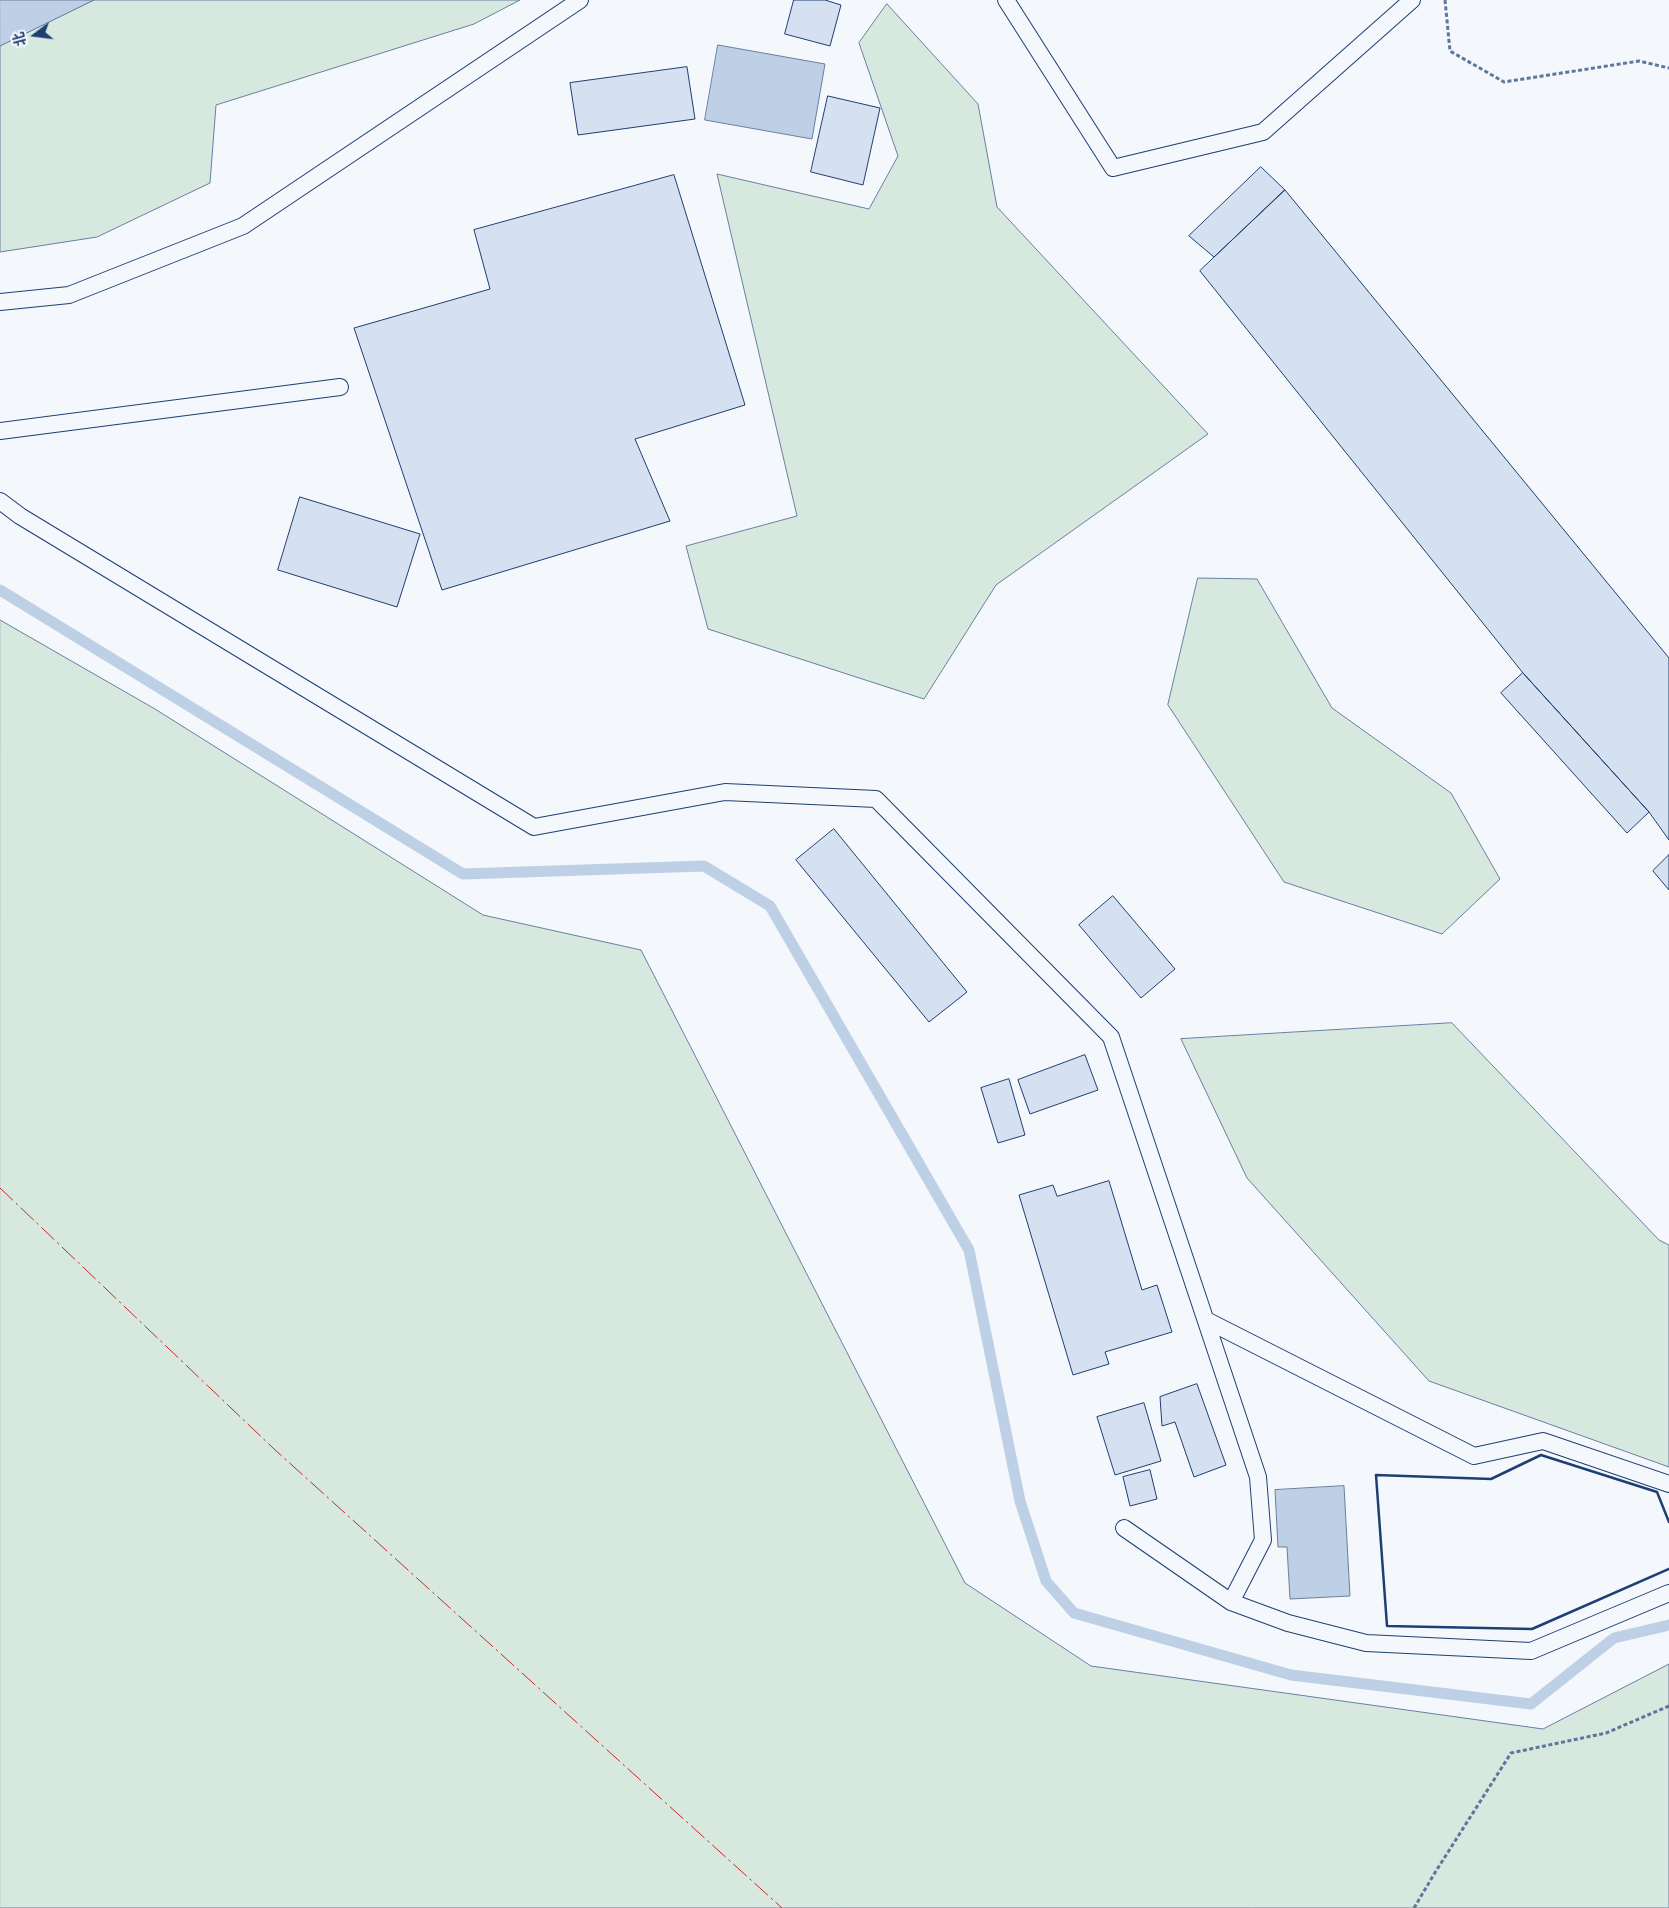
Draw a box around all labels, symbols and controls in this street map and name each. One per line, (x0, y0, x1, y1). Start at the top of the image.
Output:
north arrow (10, 10, 60, 60)
text: 北 (10, 30, 30, 48)

